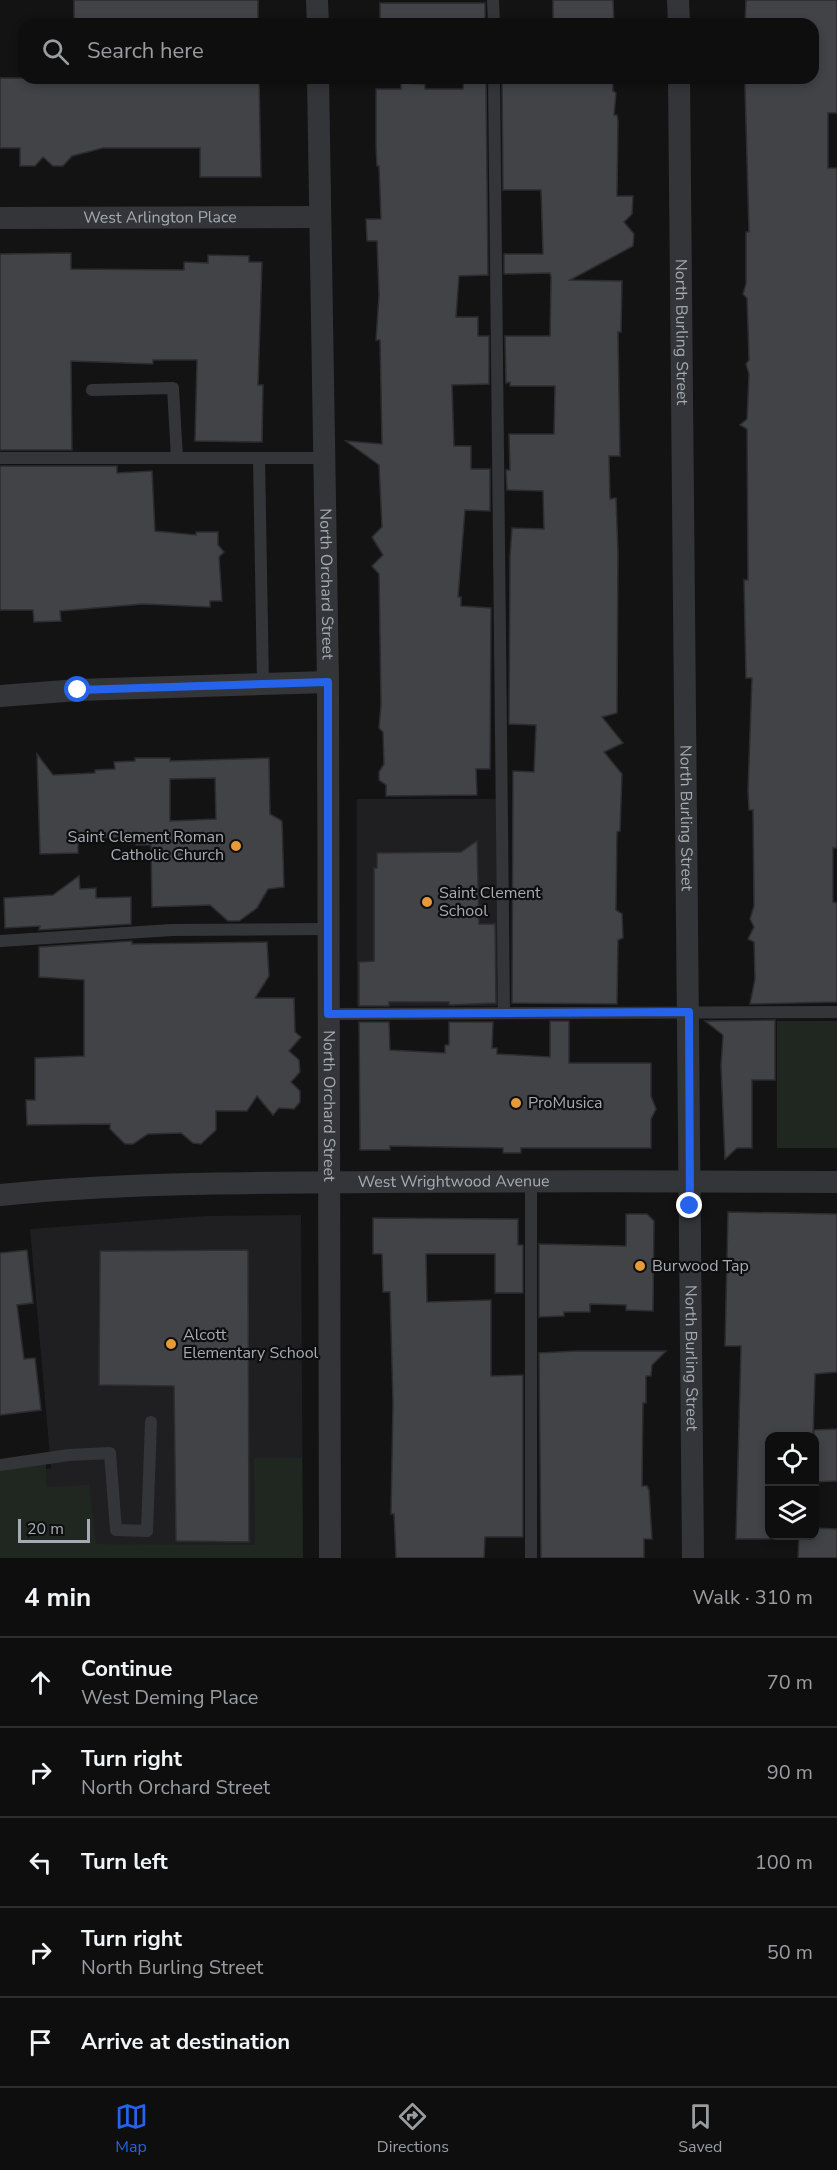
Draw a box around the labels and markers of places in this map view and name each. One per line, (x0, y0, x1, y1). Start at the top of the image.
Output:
place label: Saint Clement Roman Catholic Church (68, 826, 224, 866)
marker: Saint Clement Roman Catholic Church (229, 839, 243, 853)
place label: Saint Clement School (439, 882, 541, 922)
marker: Saint Clement School (420, 895, 434, 909)
place label: ProMusica (528, 1092, 602, 1114)
marker: ProMusica (509, 1096, 523, 1110)
place label: Burwood Tap (652, 1255, 749, 1277)
marker: Burwood Tap (633, 1259, 647, 1273)
place label: Alcott Elementary School (183, 1324, 319, 1364)
marker: Alcott Elementary School (164, 1337, 178, 1351)

